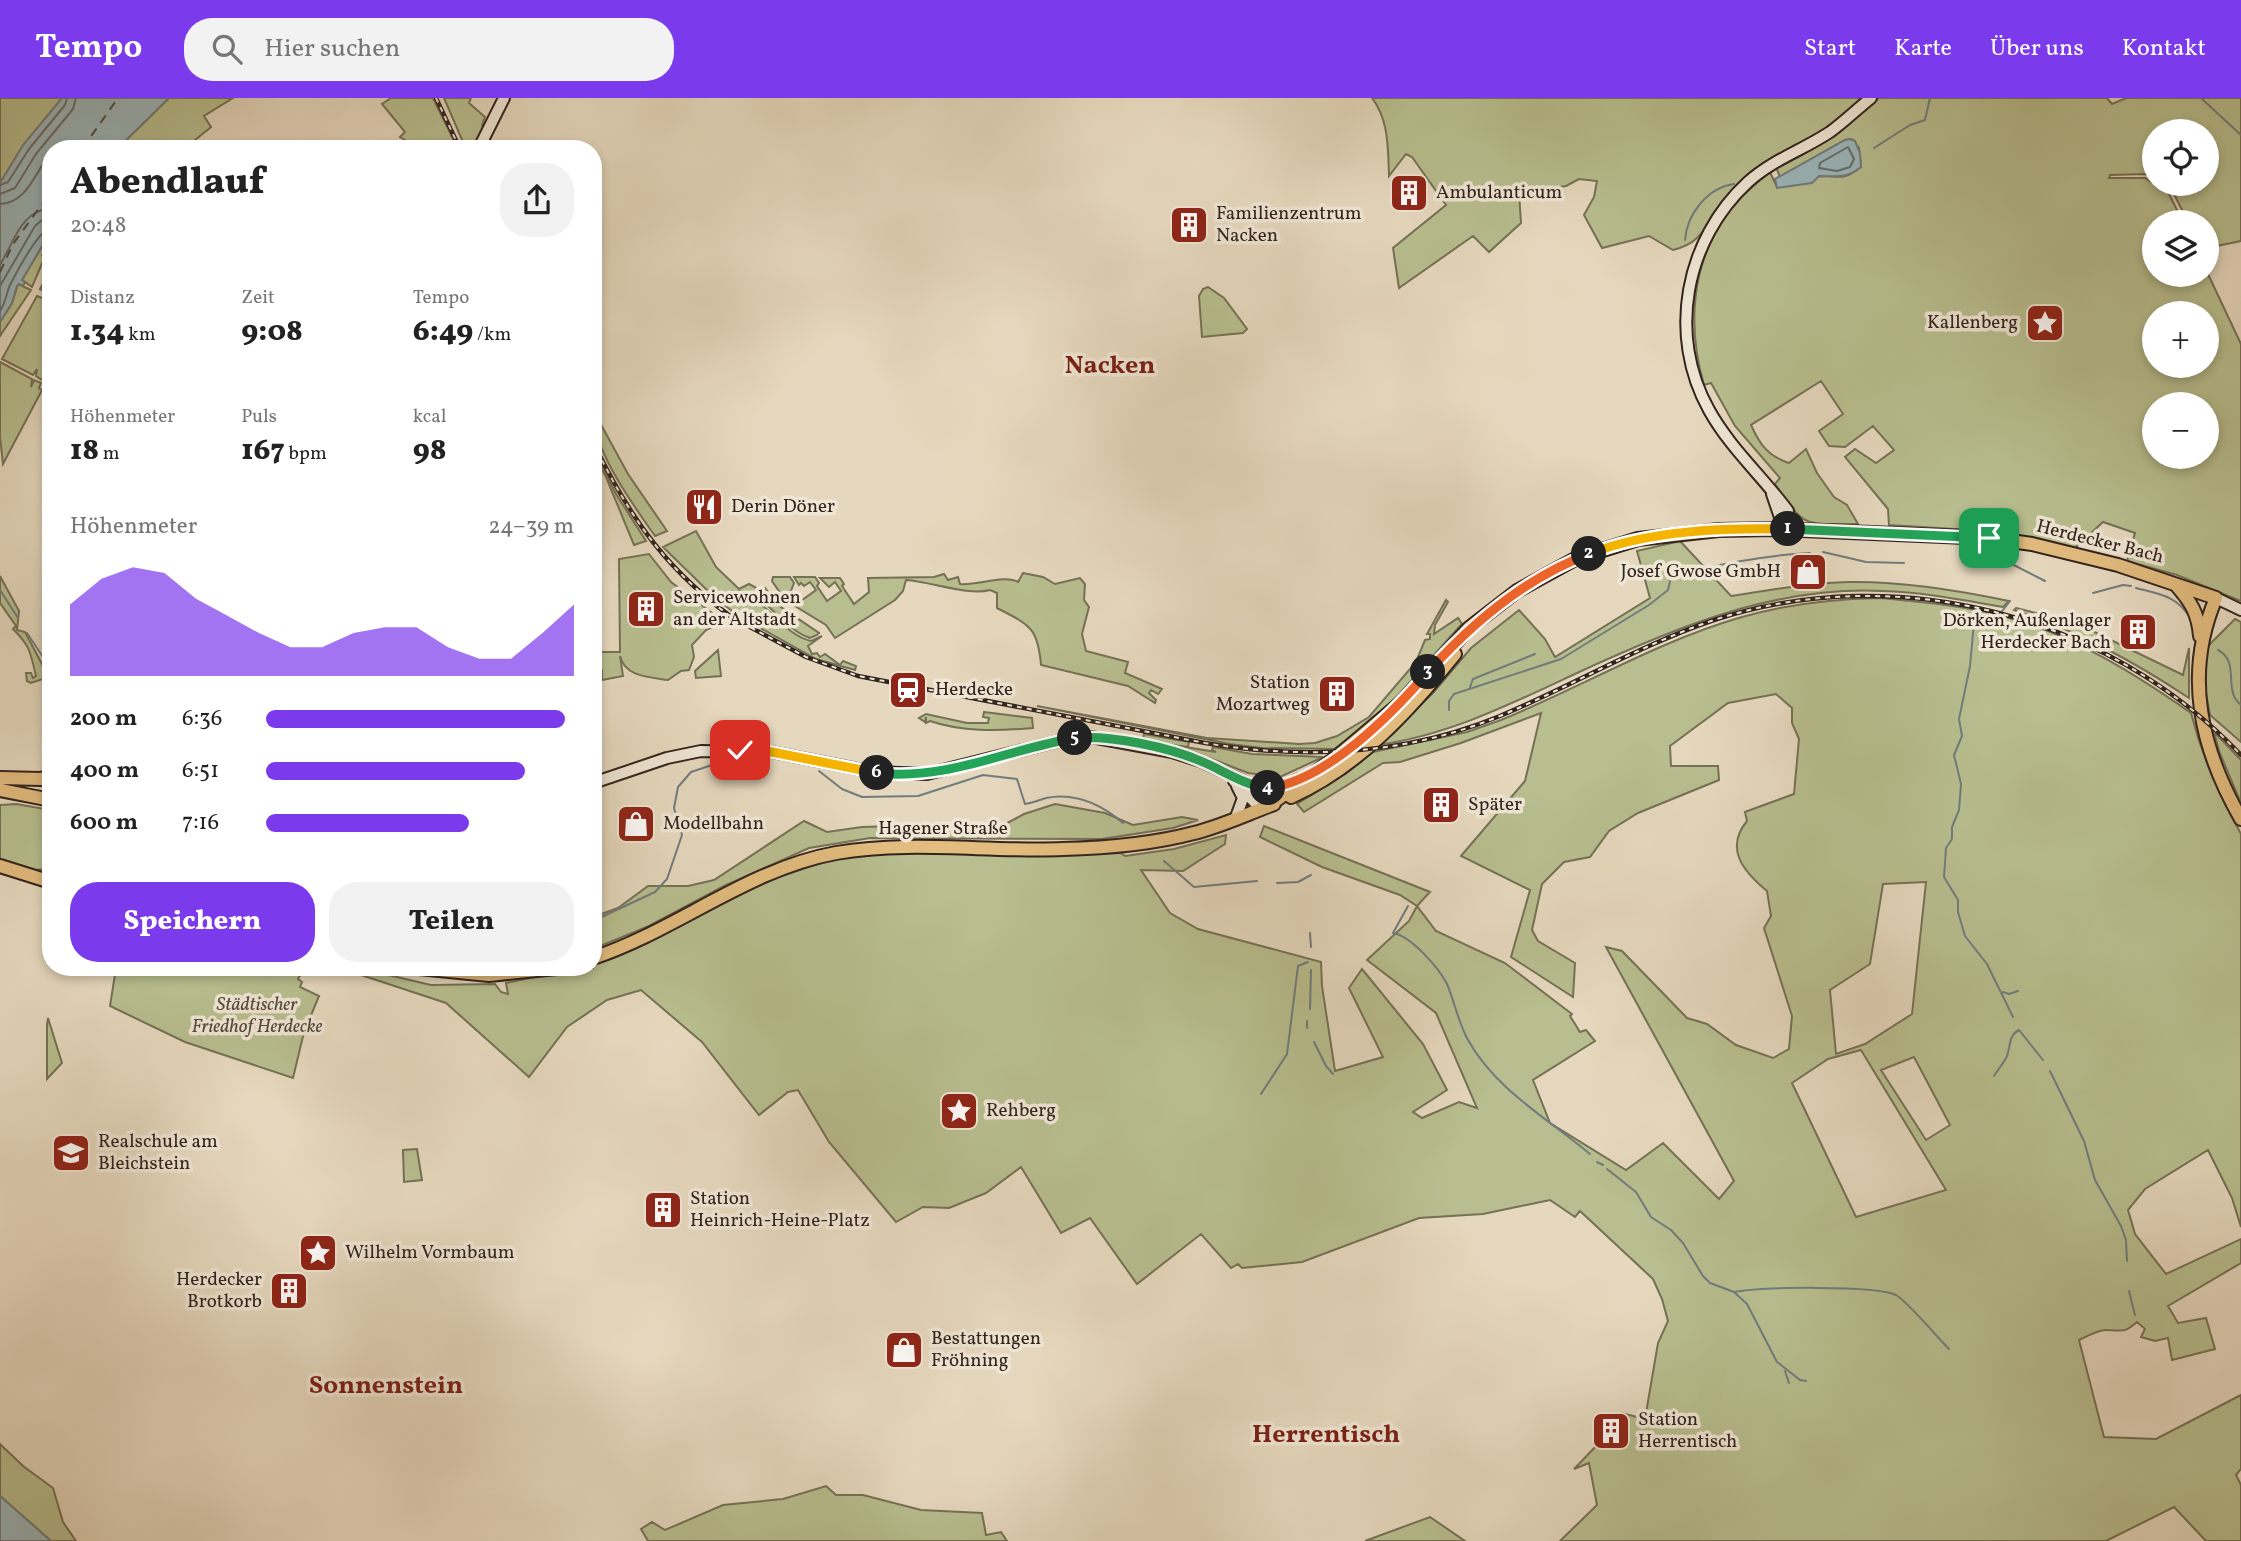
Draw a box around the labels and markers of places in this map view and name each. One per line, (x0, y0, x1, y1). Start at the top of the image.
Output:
building icon: Ambulanticum (1388, 172, 1430, 214)
place label: Ambulanticum (1436, 180, 1562, 206)
place label: Familienzentrum Nacken (1216, 201, 1362, 249)
building icon: Familienzentrum Nacken (1168, 204, 1210, 246)
place icon: Kallenberg (2024, 302, 2066, 344)
place label: Kallenberg (1927, 310, 2018, 336)
restaurant icon: Derin Döner (683, 486, 725, 528)
place label: Derin Döner (731, 494, 835, 520)
pin (1959, 508, 2019, 568)
pin: 1 (1770, 512, 1806, 546)
pin: 2 (1572, 536, 1606, 572)
shop icon: Josef Gwose GmbH (1787, 551, 1829, 593)
place label: Josef Gwose GmbH (1620, 559, 1781, 585)
place label: Servicewohnen an der Altstadt (673, 585, 801, 633)
building icon: Servicewohnen an der Altstadt (625, 588, 667, 630)
place label: Dörken, Außenlager Herdecker Bach (1943, 608, 2111, 656)
building icon: Dörken, Außenlager Herdecker Bach (2117, 611, 2159, 653)
pin: 3 (1410, 654, 1446, 690)
station icon: Herdecke (887, 669, 929, 711)
place label: Station Mozartweg (1216, 670, 1310, 718)
building icon: Station Mozartweg (1316, 673, 1358, 715)
place label: Herdecke (935, 677, 1013, 703)
pin (710, 720, 770, 780)
pin: 5 (1058, 720, 1092, 756)
pin: 6 (860, 756, 894, 790)
pin: 4 (1250, 770, 1286, 806)
building icon: Später (1420, 784, 1462, 826)
place label: Später (1468, 792, 1522, 818)
shop icon: Modellbahn (615, 803, 657, 845)
place label: Modellbahn (663, 811, 764, 837)
place icon: Rehberg (938, 1090, 980, 1132)
place label: Rehberg (986, 1098, 1056, 1124)
place label: Realschule am Bleichstein (98, 1129, 218, 1177)
school or university icon: Realschule am Bleichstein (50, 1132, 92, 1174)
place label: Station Heinrich-Heine-Platz (690, 1186, 870, 1234)
building icon: Station Heinrich-Heine-Platz (642, 1189, 684, 1231)
place icon: Wilhelm Vormbaum (297, 1232, 339, 1274)
place label: Wilhelm Vormbaum (345, 1240, 515, 1266)
place label: Herdecker Brotkorb (176, 1267, 262, 1315)
building icon: Herdecker Brotkorb (268, 1270, 310, 1312)
place label: Bestattungen Fröhning (931, 1326, 1041, 1374)
shop icon: Bestattungen Fröhning (883, 1329, 925, 1371)
place label: Station Herrentisch (1638, 1407, 1737, 1455)
building icon: Station Herrentisch (1590, 1410, 1632, 1452)

